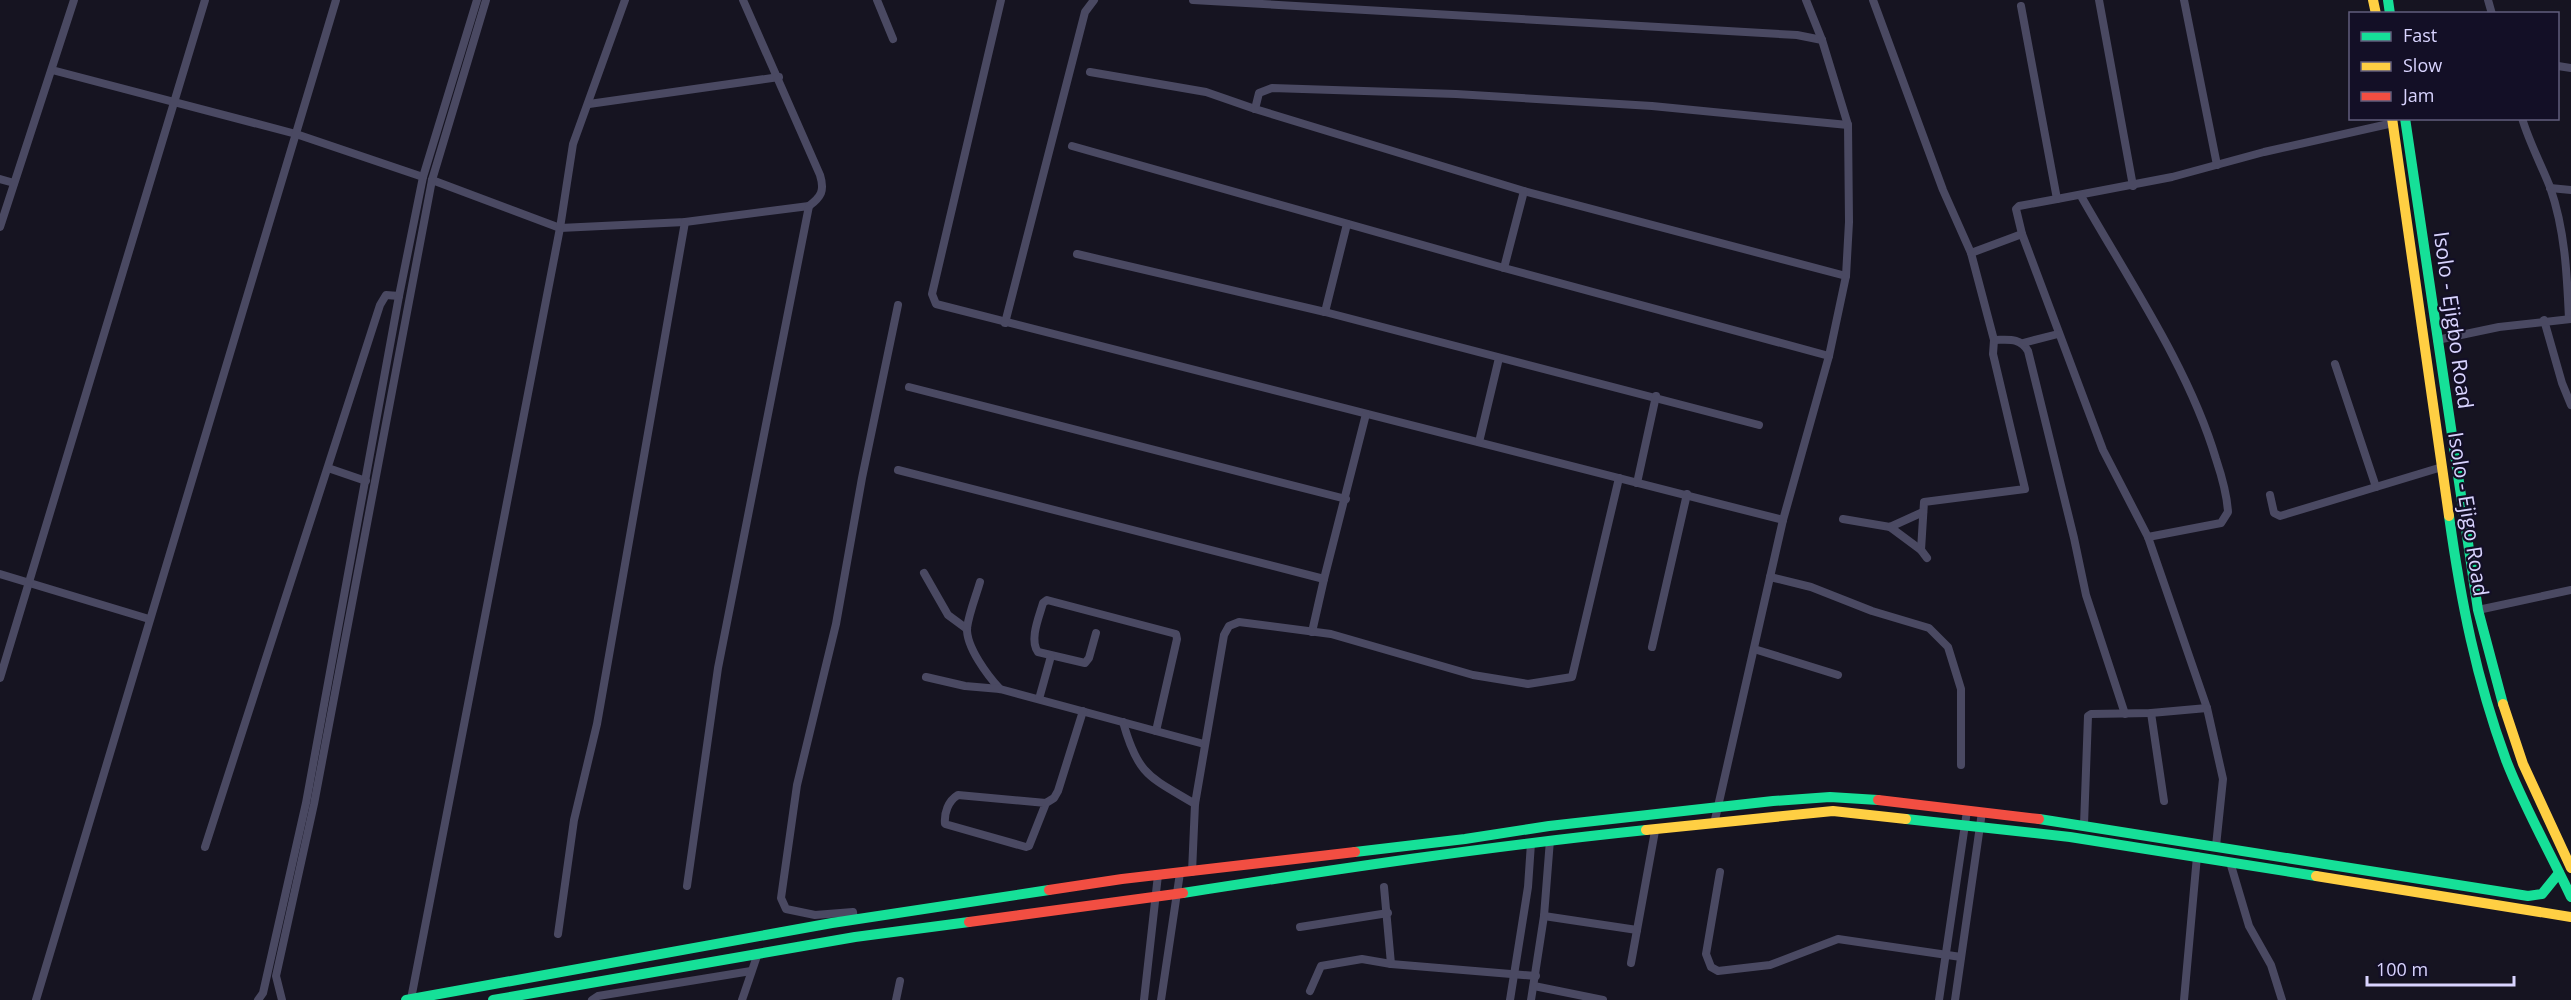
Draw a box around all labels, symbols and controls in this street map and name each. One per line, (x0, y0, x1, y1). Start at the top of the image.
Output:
legend (2349, 12, 2559, 120)
text: Fast (2403, 23, 2437, 47)
text: Slow (2403, 53, 2442, 77)
text: Jam (2401, 83, 2435, 107)
street label: Isolo - Ejigbo Road (2428, 230, 2480, 410)
street label: Isolo - Ejigo Road (2442, 430, 2496, 598)
scale bar (2367, 949, 2514, 987)
text: 100 m (2376, 957, 2428, 981)

